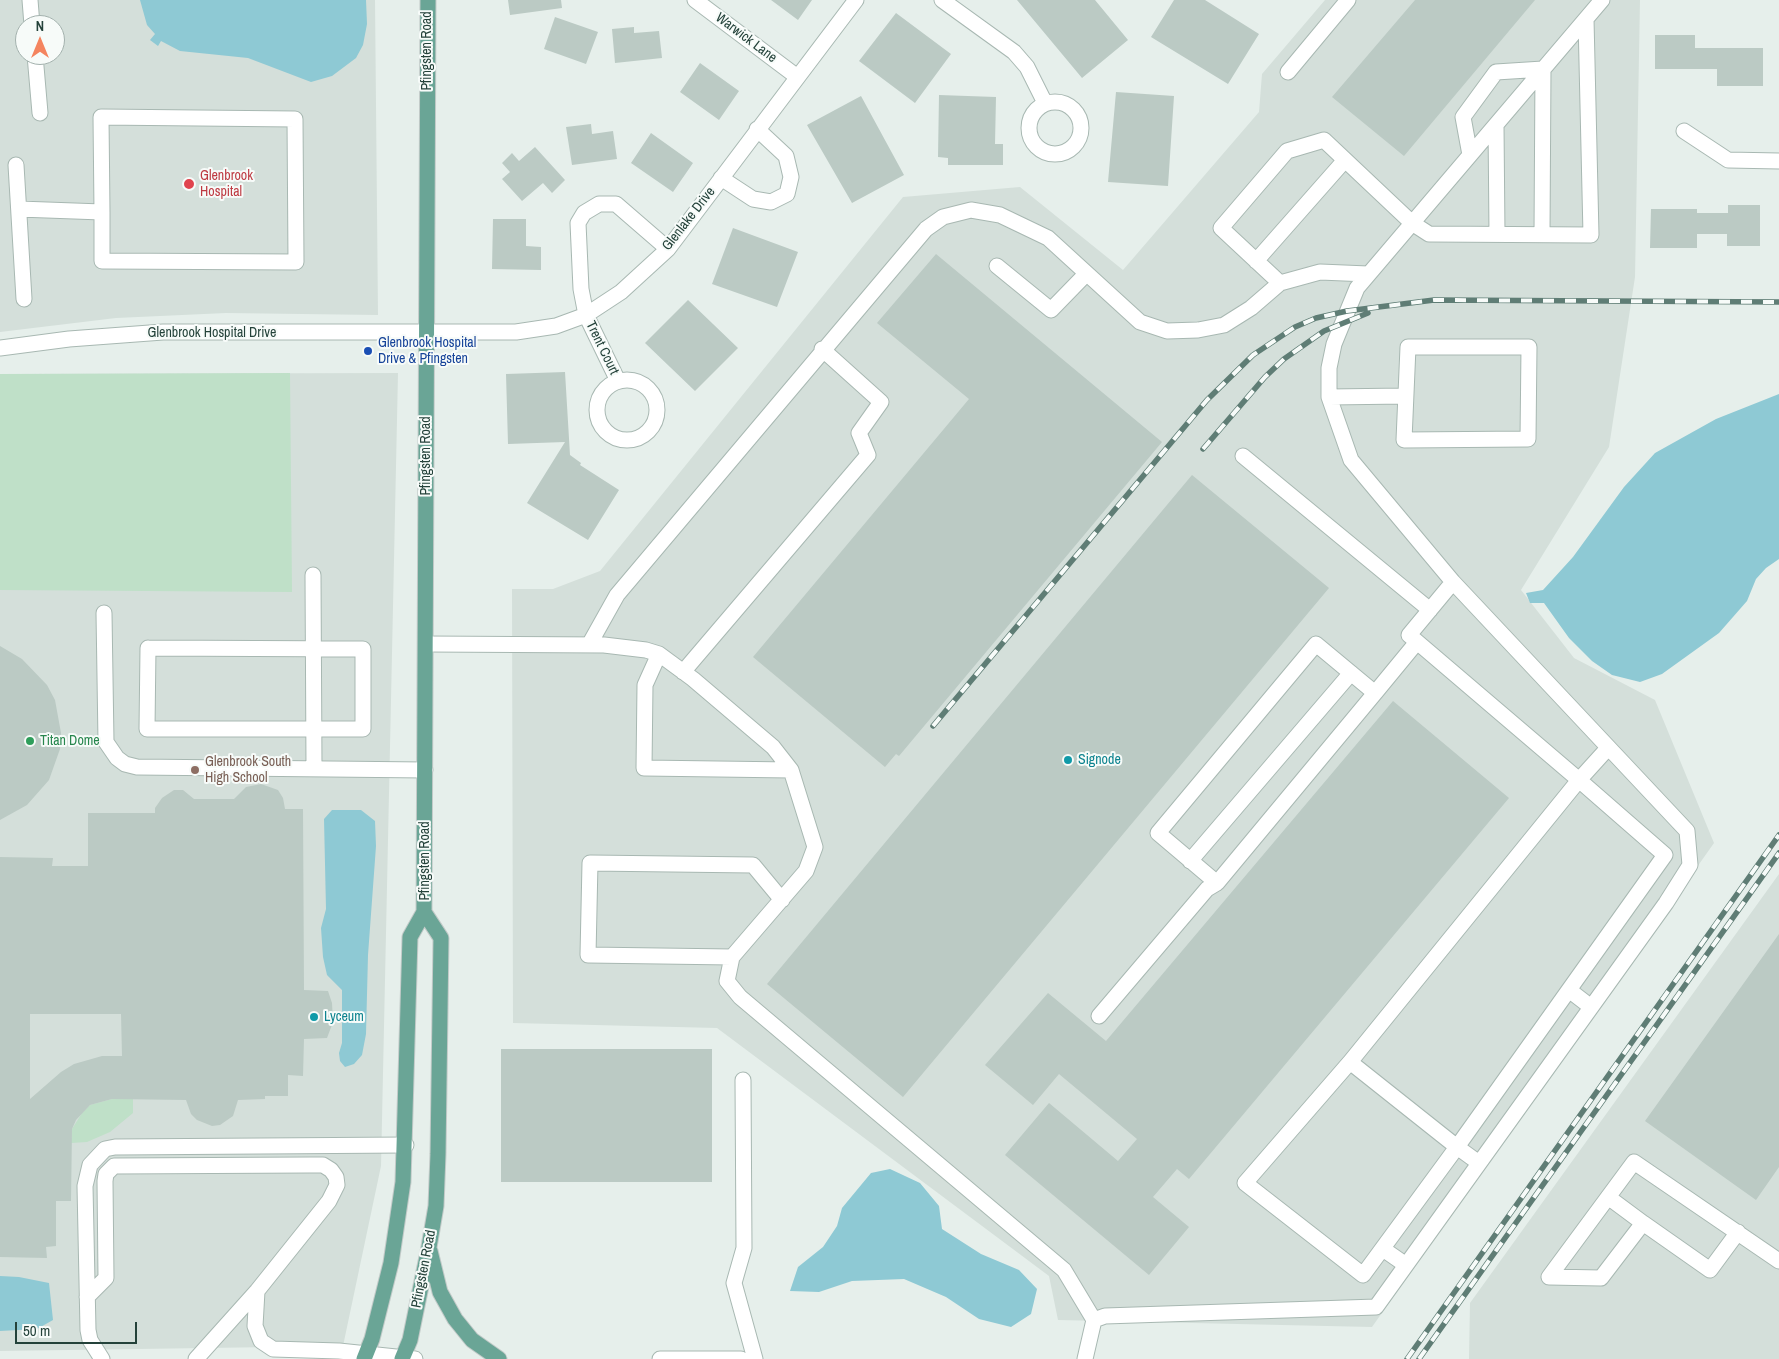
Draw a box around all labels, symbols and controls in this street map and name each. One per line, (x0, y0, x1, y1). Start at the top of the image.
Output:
street label: Warwick Lane (712, 10, 780, 66)
street label: Pfingsten Road (419, 11, 435, 91)
north arrow (15, 15, 65, 65)
text: N (36, 17, 44, 35)
place label: Glenbrook Hospital (200, 168, 253, 200)
marker: Glenbrook Hospital (182, 177, 196, 191)
street label: Glenlake Drive (659, 184, 719, 254)
street label: Trent Court (582, 318, 622, 378)
street label: Glenbrook Hospital Drive (148, 325, 276, 341)
place label: Glenbrook Hospital Drive & Pfingsten (378, 335, 476, 368)
marker: Glenbrook Hospital Drive & Pfingsten (362, 345, 374, 357)
street label: Pfingsten Road (418, 416, 434, 496)
place label: Titan Dome (40, 733, 100, 749)
marker: Titan Dome (24, 735, 36, 747)
place label: Signode (1078, 752, 1121, 768)
place label: Glenbrook South High School (205, 754, 291, 786)
marker: Signode (1062, 754, 1074, 766)
marker: Glenbrook South High School (189, 764, 201, 776)
street label: Pfingsten Road (417, 821, 433, 901)
place label: Lyceum (324, 1009, 364, 1025)
marker: Lyceum (308, 1011, 320, 1023)
street label: Pfingsten Road (408, 1229, 440, 1309)
scale bar (18, 1312, 140, 1344)
text: 50 m (23, 1320, 50, 1341)

